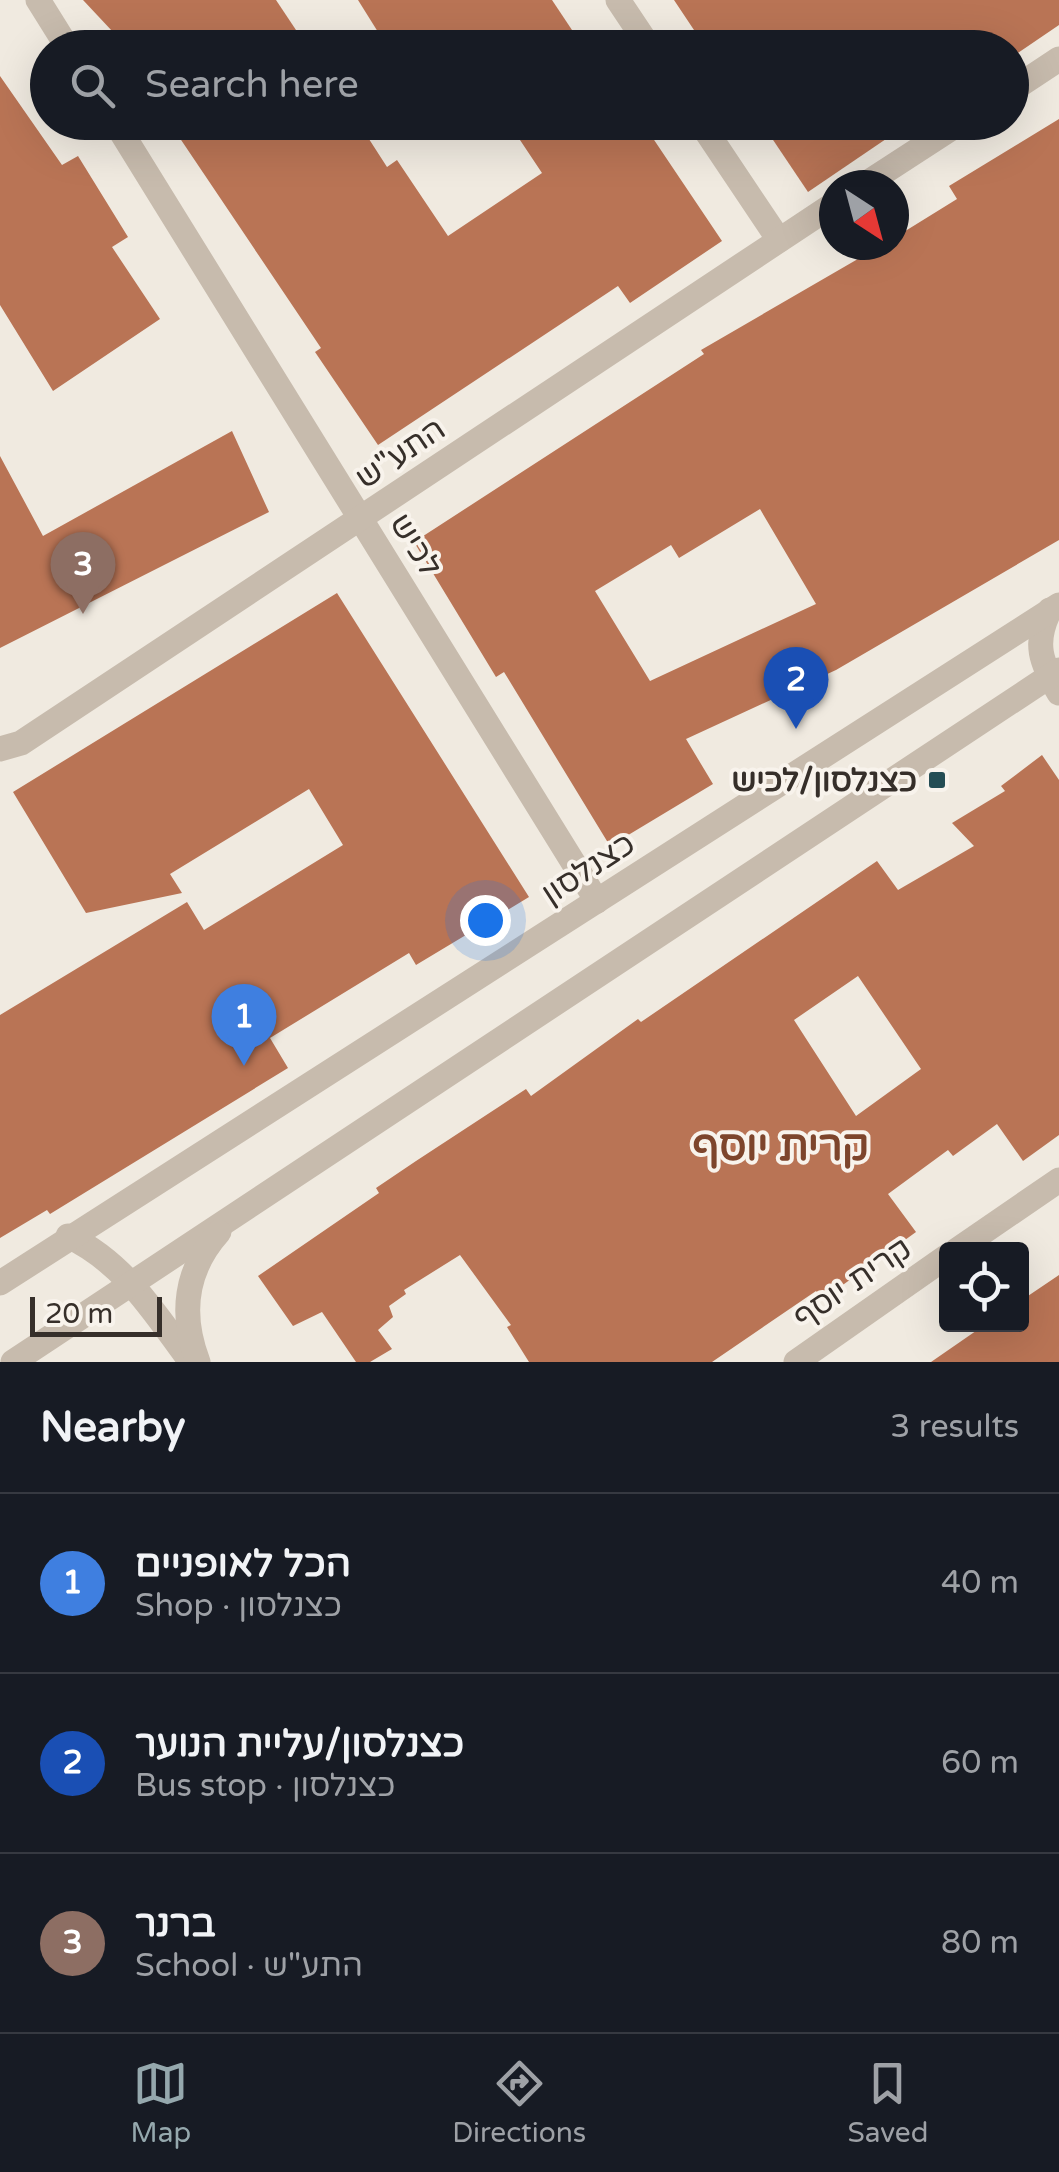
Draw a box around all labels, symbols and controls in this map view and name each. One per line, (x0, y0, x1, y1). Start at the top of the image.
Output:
search box (30, 30, 1029, 140)
icon: search (65, 58, 120, 113)
text: Search here (145, 62, 359, 108)
north arrow (819, 170, 909, 260)
street label: התע"ש (349, 410, 453, 498)
street label: לכיש (381, 507, 449, 584)
pin: 3 (51, 532, 116, 614)
pin: 2 (764, 646, 828, 729)
place label: כצנלסון/לכיש (731, 762, 917, 800)
marker: כצנלסון/לכיש (926, 769, 948, 791)
street label: כצנלסון (535, 825, 642, 913)
your location (460, 895, 511, 946)
pin: 1 (212, 984, 276, 1066)
district label: קרית יוסף (693, 1121, 869, 1172)
street label: קרית יוסף (786, 1230, 919, 1336)
map controls (939, 1242, 1029, 1332)
button: locate (939, 1242, 1029, 1332)
scale bar (30, 1292, 162, 1336)
text: 20 m (45, 1297, 113, 1331)
text: Nearby (40, 1402, 185, 1453)
text: 3 results (890, 1408, 1019, 1446)
text: הכל לאופניים (135, 1541, 351, 1587)
text: 1 (62, 1564, 83, 1602)
text: 40 m (941, 1564, 1019, 1602)
text: Shop · כצנלסון (135, 1587, 342, 1625)
text: כצנלסון/עליית הנוער (135, 1721, 464, 1767)
text: 2 (62, 1744, 83, 1782)
text: 60 m (941, 1744, 1019, 1782)
text: Bus stop · כצנלסון (135, 1767, 396, 1805)
text: ברנר (135, 1901, 216, 1947)
text: 3 (62, 1924, 83, 1962)
text: 80 m (941, 1924, 1019, 1962)
text: School · התע"ש (135, 1947, 363, 1985)
tab: Map (131, 2056, 191, 2150)
tab: Directions (452, 2056, 586, 2150)
tab: Saved (847, 2056, 928, 2150)

